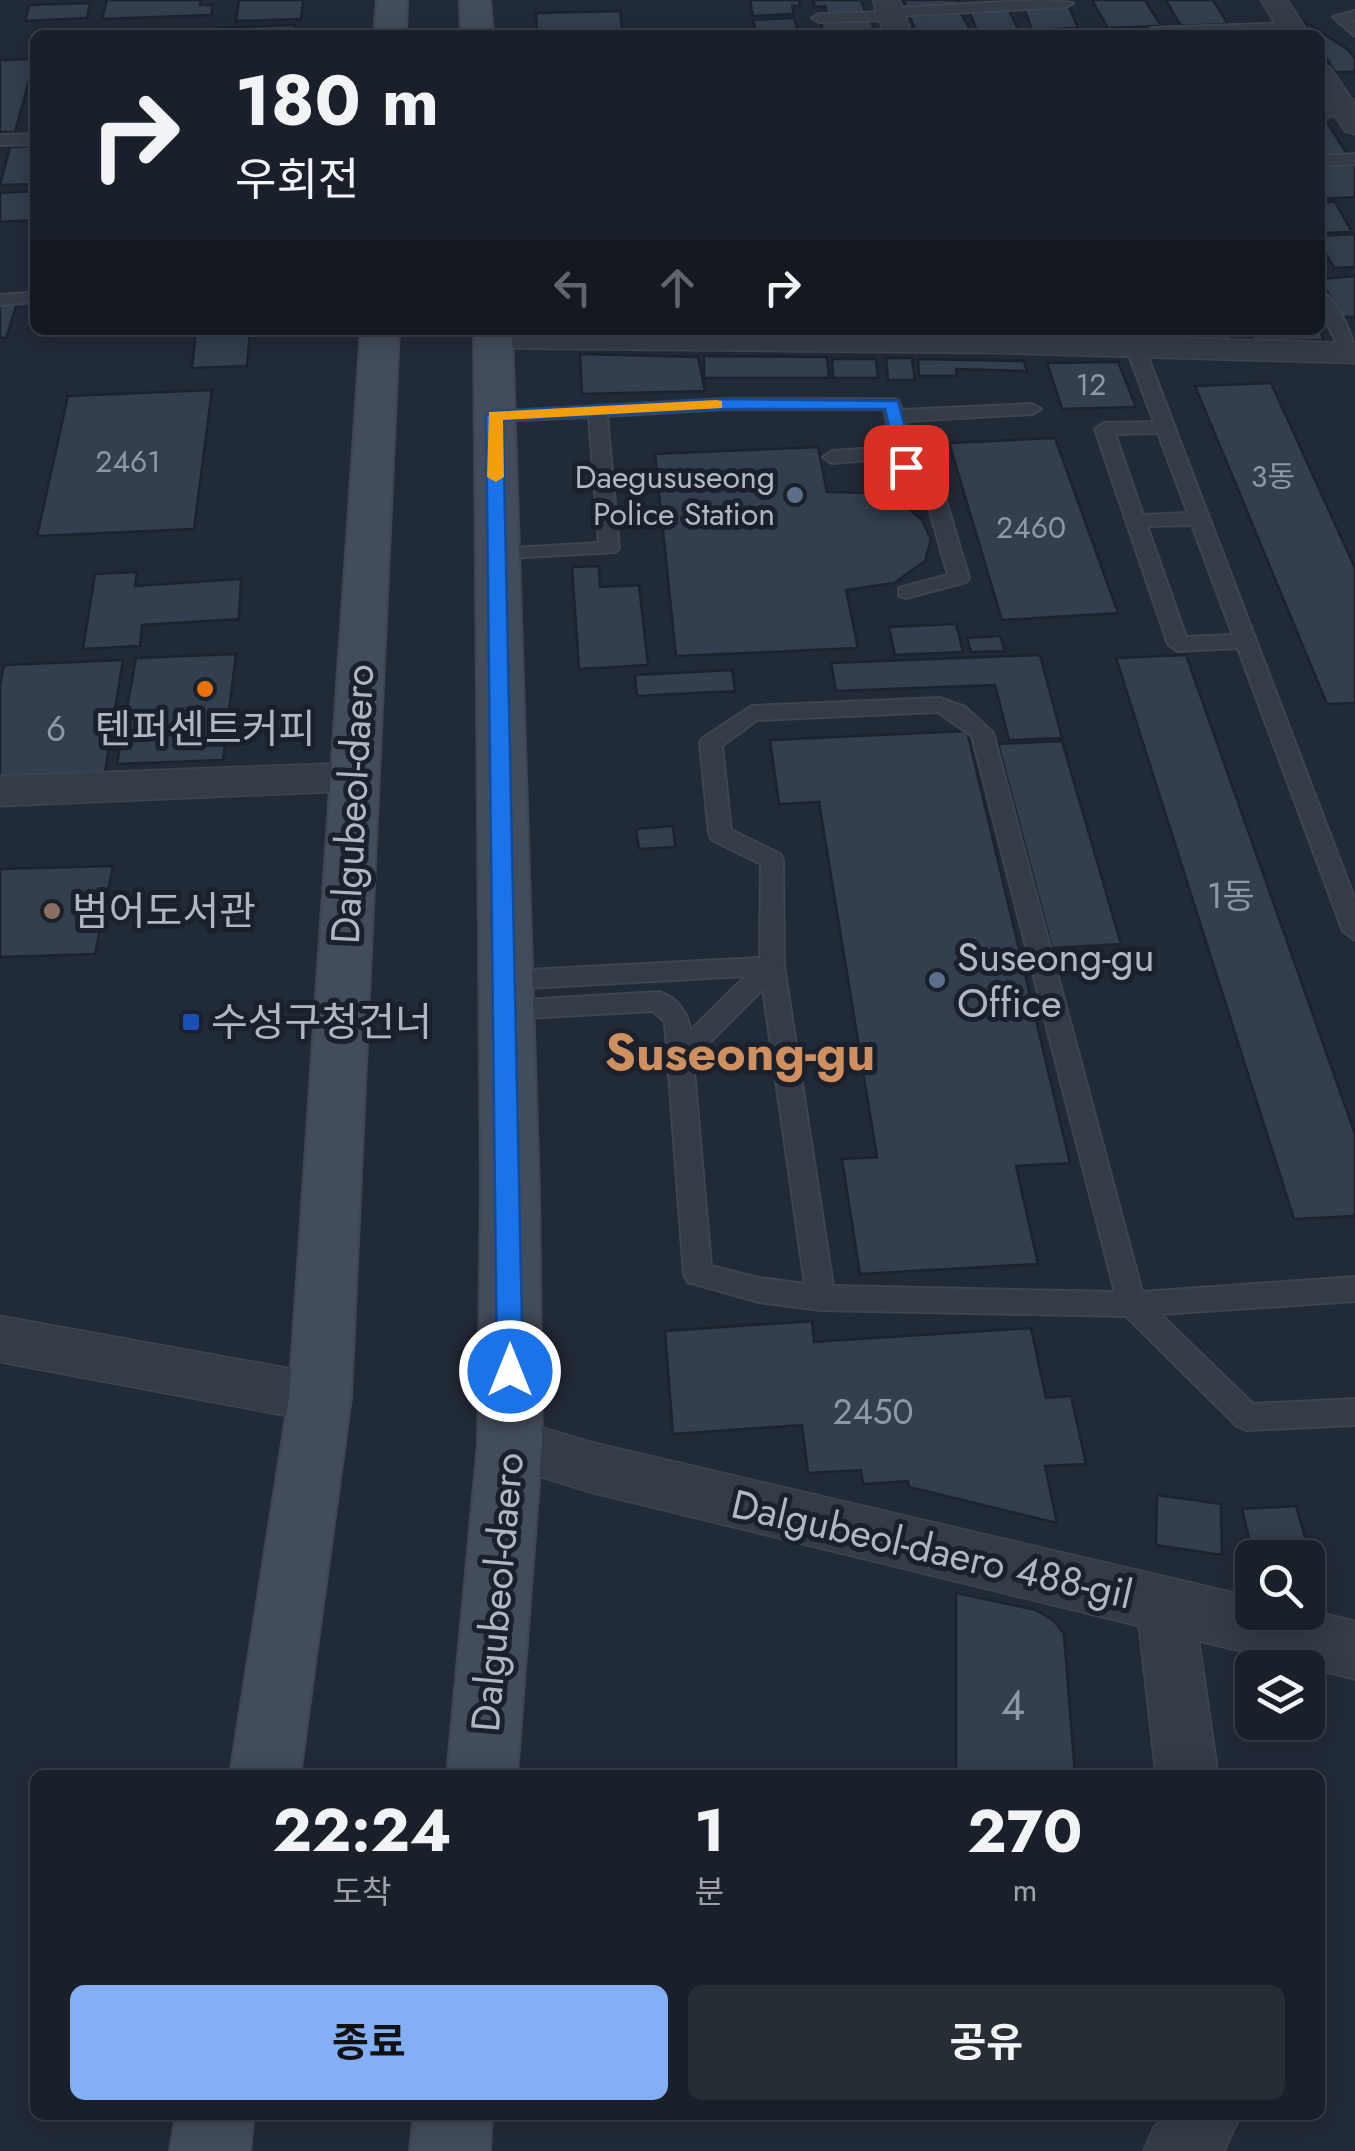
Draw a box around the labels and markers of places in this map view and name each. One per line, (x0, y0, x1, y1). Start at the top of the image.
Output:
pin (864, 425, 949, 510)
place label: Daegususeong Police Station (575, 454, 775, 537)
marker: Daegususeong Police Station (784, 484, 806, 506)
marker: 텐퍼센트커피 (194, 678, 216, 700)
place label: 텐퍼센트커피 (95, 700, 315, 758)
place label: 범어도서관 (72, 882, 256, 940)
marker: 범어도서관 (41, 900, 63, 922)
place label: Suseong-gu Office (957, 928, 1154, 1032)
marker: Suseong-gu Office (926, 969, 948, 991)
place label: 수성구청건너 (211, 993, 432, 1051)
marker: 수성구청건너 (180, 1011, 202, 1033)

